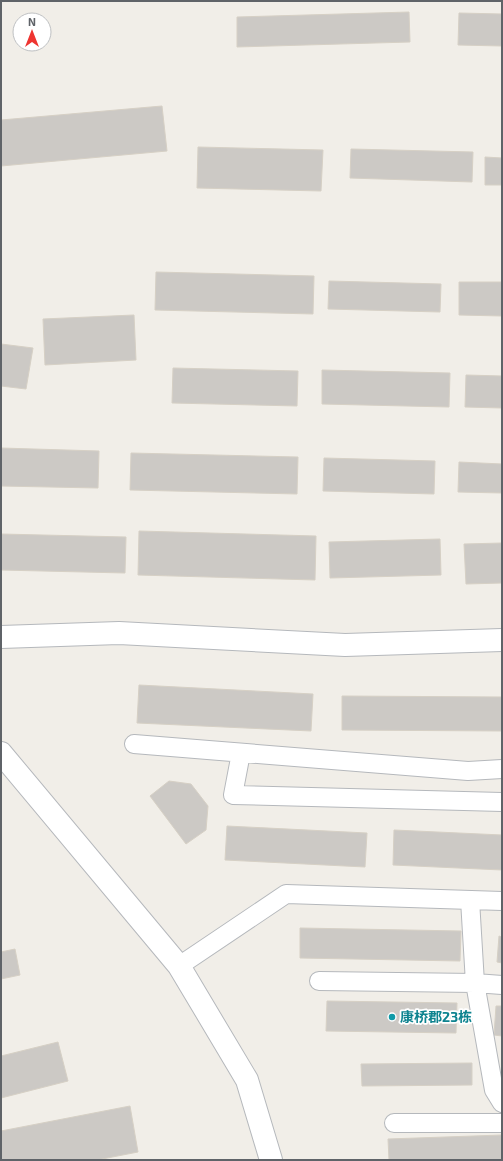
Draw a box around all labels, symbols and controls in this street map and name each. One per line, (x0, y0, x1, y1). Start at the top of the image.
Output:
north arrow (12, 12, 52, 52)
text: N (28, 15, 36, 28)
place label: 康桥郡23栋 (400, 1008, 472, 1025)
marker: 康桥郡23栋 (387, 1012, 397, 1022)

